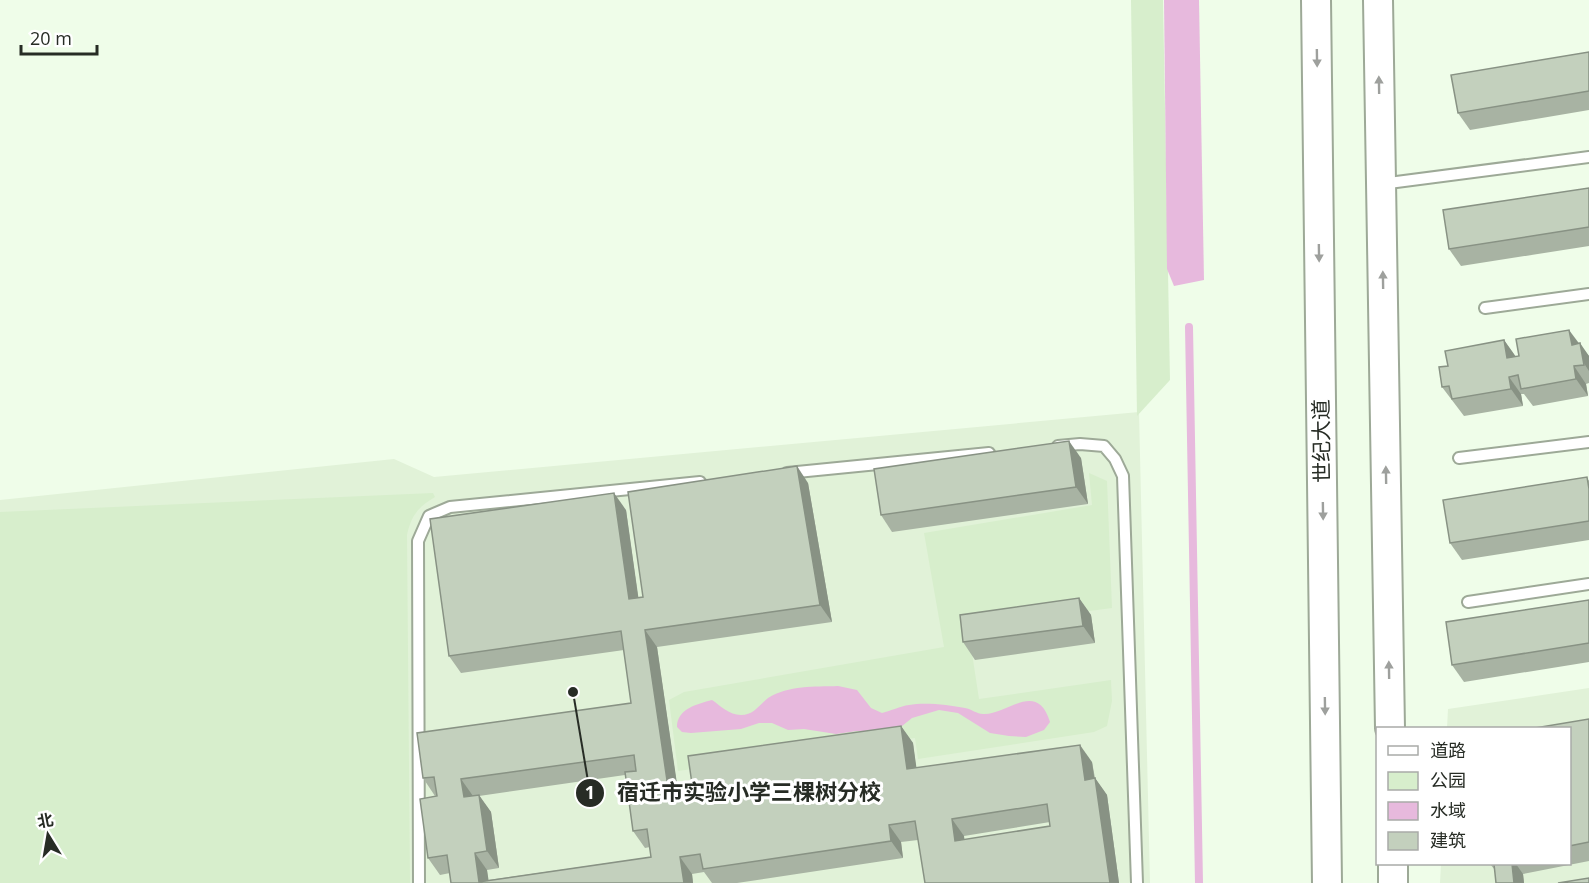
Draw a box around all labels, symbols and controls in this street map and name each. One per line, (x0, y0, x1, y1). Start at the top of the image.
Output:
scale bar (21, 18, 98, 56)
text: 20 m (30, 26, 72, 50)
one-way arrow (1312, 49, 1322, 68)
one-way arrow (1375, 76, 1384, 95)
one-way arrow (1315, 244, 1324, 263)
one-way arrow (1378, 271, 1387, 290)
street label: 世纪大道 (1306, 399, 1336, 483)
one-way arrow (1381, 466, 1391, 485)
one-way arrow (1318, 502, 1328, 521)
one-way arrow (1385, 661, 1394, 680)
one-way arrow (1320, 697, 1330, 716)
legend (1376, 727, 1571, 865)
text: 道路 (1430, 738, 1466, 762)
text: 公园 (1430, 768, 1466, 792)
callout: 宿迁市实验小学三棵树分校 (575, 773, 893, 813)
text: 宿迁市实验小学三棵树分校 (617, 776, 881, 806)
text: 1 (585, 780, 595, 804)
text: 水域 (1430, 798, 1466, 822)
north arrow (18, 805, 78, 865)
text: 北 (35, 808, 55, 833)
text: 建筑 (1430, 828, 1466, 852)

